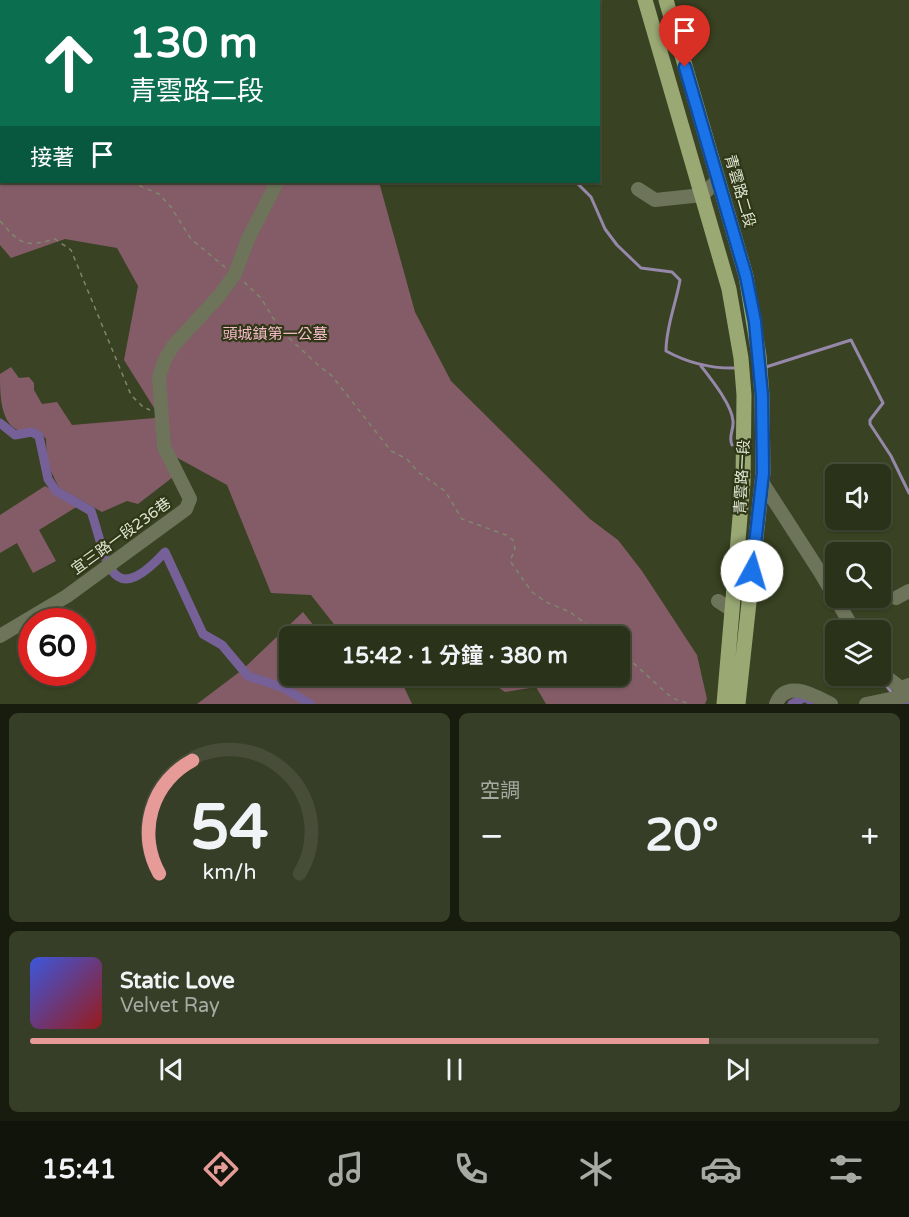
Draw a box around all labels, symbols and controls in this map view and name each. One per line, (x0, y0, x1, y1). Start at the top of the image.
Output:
pin (659, 5, 710, 67)
icon: arrive (668, 14, 701, 47)
text: 130 m (129, 18, 258, 69)
icon: ahead (30, 24, 108, 102)
text: 青雲路二段 (129, 75, 264, 108)
icon: arrive (86, 138, 119, 171)
text: 接著 (30, 145, 74, 171)
street label: 青雲路二段 (721, 152, 759, 230)
park label: 頭城鎮第一公墓 (222, 325, 328, 343)
street label: 青雲路一段 (731, 439, 753, 515)
map controls (825, 464, 891, 686)
button: sound (825, 464, 891, 530)
street label: 宜三路一段236巷 (68, 494, 174, 578)
position arrow (720, 539, 784, 603)
button: search (825, 542, 891, 608)
speed limit sign: 60 (18, 608, 96, 686)
button: layers (825, 620, 891, 686)
text: 15:42 · 1 分鐘 · 380 m (341, 643, 568, 669)
text: 空調 (480, 779, 520, 803)
text: 54 (190, 791, 269, 866)
text: 20° (645, 809, 719, 863)
text: − (480, 817, 504, 856)
text: + (860, 817, 879, 856)
text: km/h (203, 860, 256, 886)
text: Static Love (120, 968, 235, 994)
text: Velvet Ray (120, 994, 220, 1018)
icon: previous (155, 1053, 188, 1086)
icon: pause (438, 1053, 471, 1086)
icon: next (721, 1053, 754, 1086)
icon: directions (200, 1148, 242, 1190)
icon: music (325, 1148, 367, 1190)
icon: phone (450, 1148, 492, 1190)
icon: climate (575, 1148, 617, 1190)
icon: car (700, 1148, 742, 1190)
icon: filters (825, 1148, 867, 1190)
text: 15:41 (42, 1153, 116, 1186)

